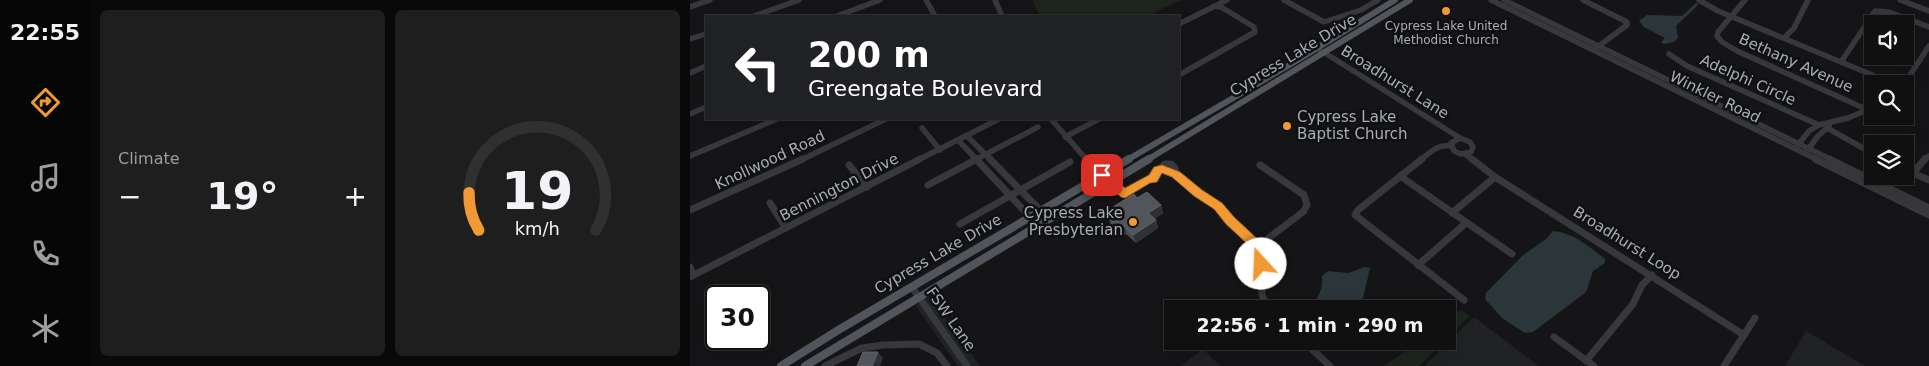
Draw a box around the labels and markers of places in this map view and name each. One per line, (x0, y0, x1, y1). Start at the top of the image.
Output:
marker: Cypress Lake United Methodist Church (1440, 5, 1452, 17)
place label: Cypress Lake United Methodist Church (1385, 19, 1507, 47)
place label: Cypress Lake Baptist Church (1297, 108, 1408, 143)
marker: Cypress Lake Baptist Church (1281, 120, 1293, 132)
pin (1081, 154, 1123, 196)
place label: Cypress Lake Presbyterian (1024, 204, 1123, 239)
marker: Cypress Lake Presbyterian (1127, 216, 1139, 228)

